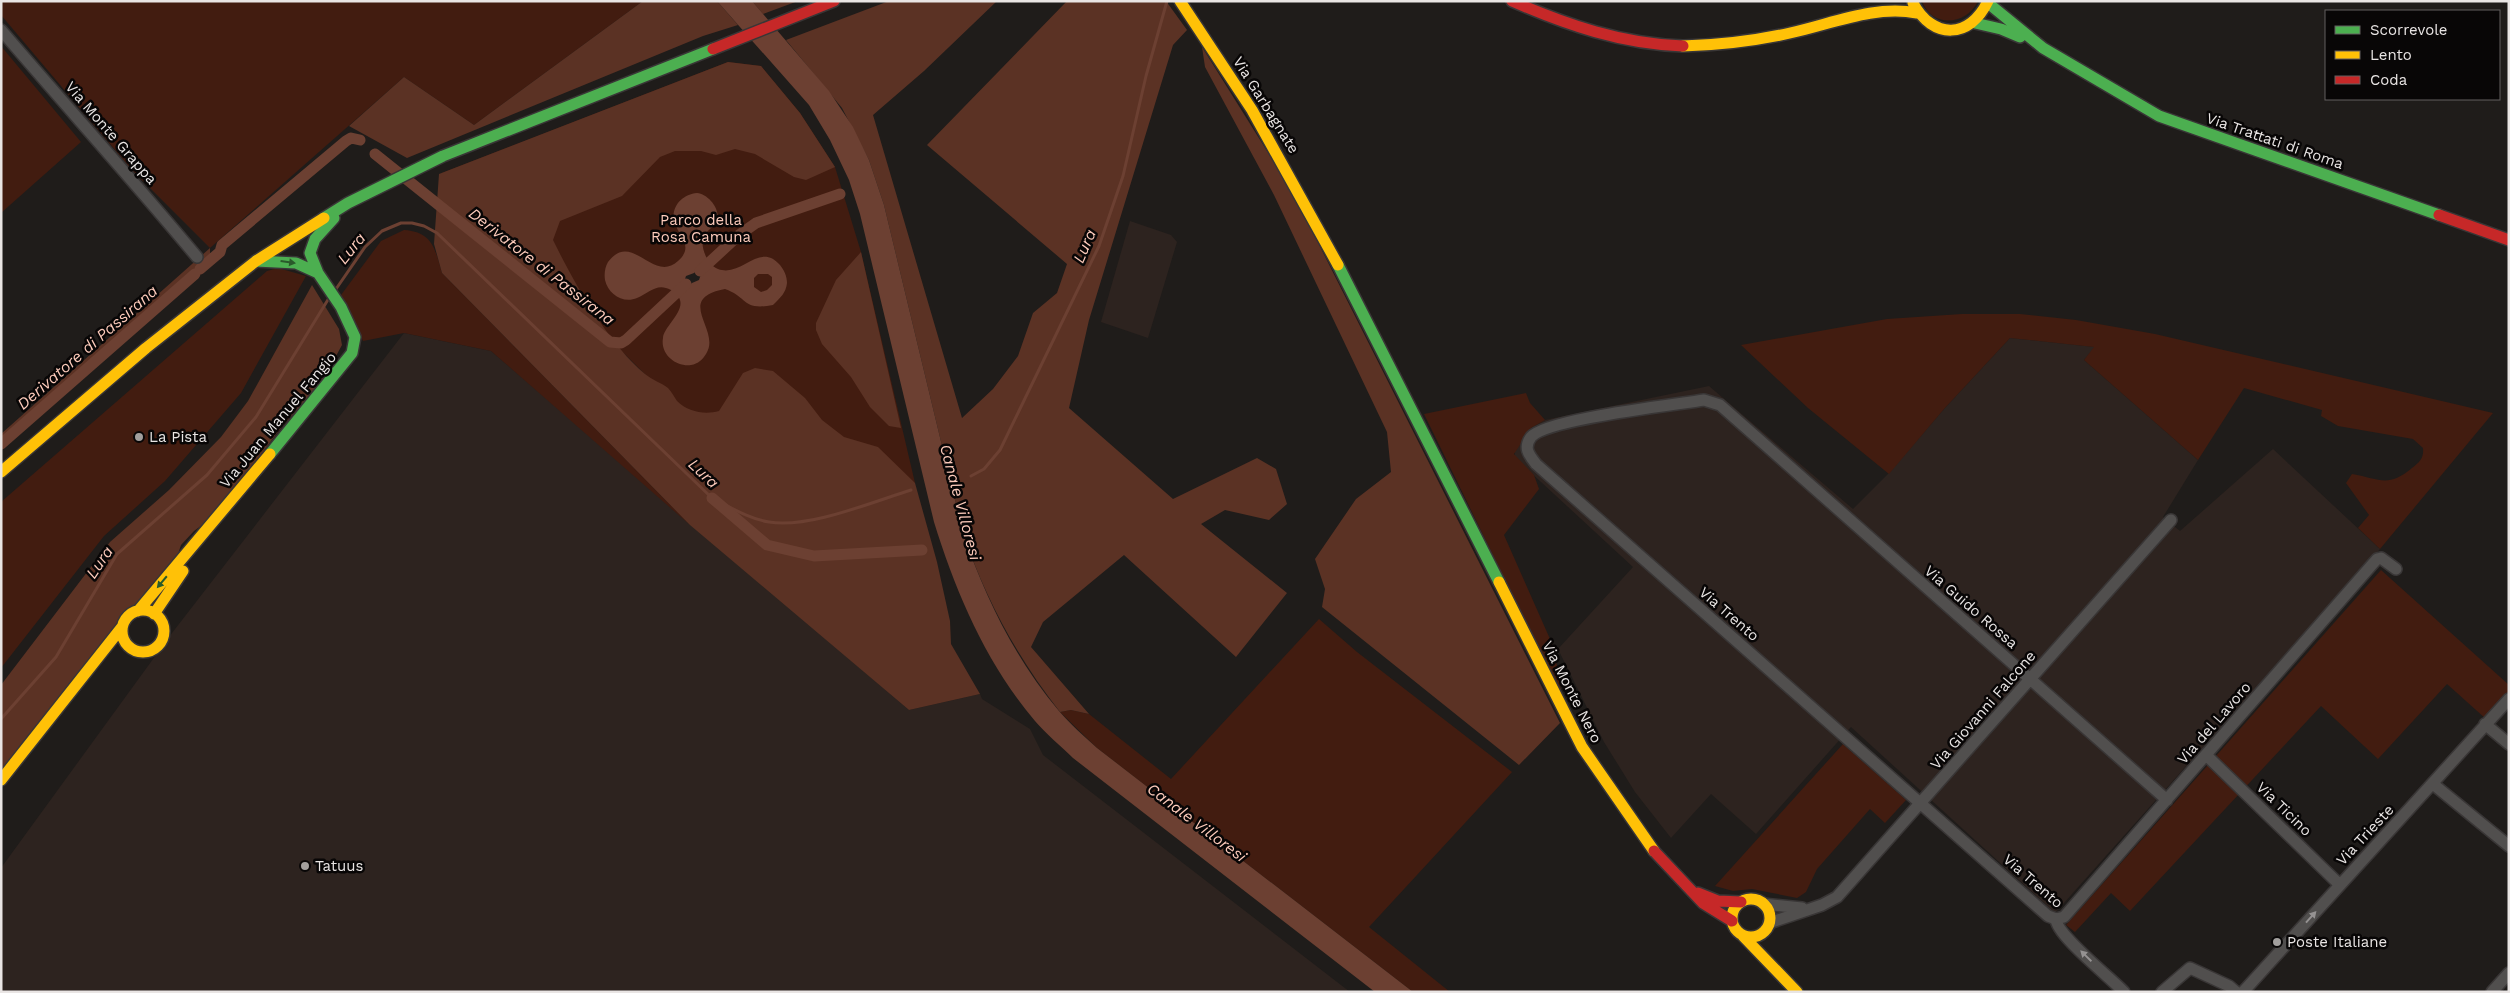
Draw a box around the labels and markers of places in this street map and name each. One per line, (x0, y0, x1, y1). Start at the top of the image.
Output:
place label: La Pista (149, 428, 208, 446)
marker: La Pista (133, 431, 145, 443)
place label: Tatuus (315, 857, 364, 875)
marker: Tatuus (299, 860, 311, 872)
place label: Poste Italiane (2287, 933, 2387, 951)
marker: Poste Italiane (2271, 936, 2283, 948)

